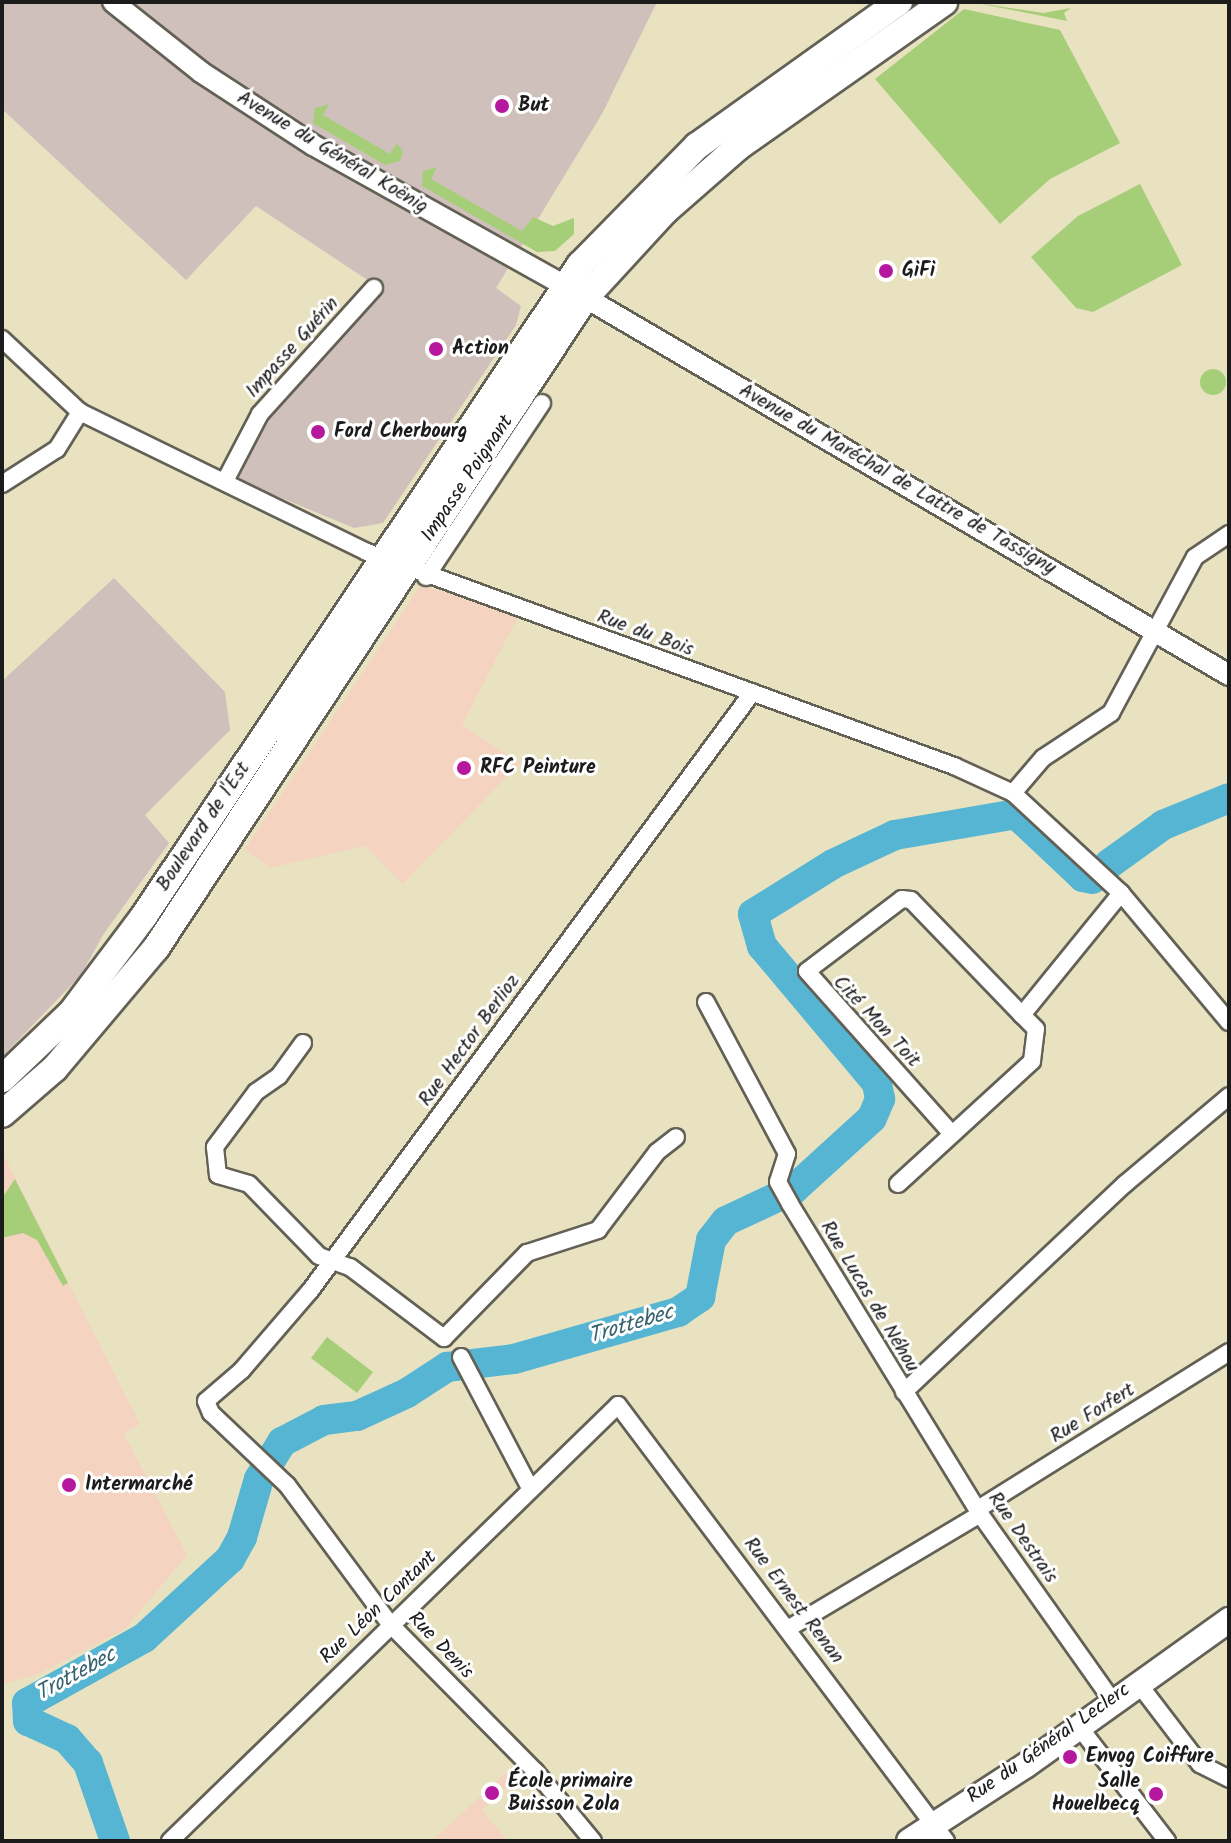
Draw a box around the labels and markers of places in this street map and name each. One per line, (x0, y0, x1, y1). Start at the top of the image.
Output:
place label: But (518, 94, 549, 118)
marker: But (493, 97, 511, 115)
place label: GiFi (902, 259, 935, 283)
marker: GiFi (877, 262, 895, 280)
place label: Action (452, 337, 509, 361)
marker: Action (427, 340, 445, 358)
place label: Ford Cherbourg (334, 420, 467, 444)
marker: Ford Cherbourg (309, 423, 327, 441)
place label: RFC Peinture (480, 756, 596, 780)
marker: RFC Peinture (455, 759, 473, 777)
place label: Intermarché (85, 1473, 192, 1497)
marker: Intermarché (60, 1476, 78, 1494)
place label: Envog Coiffure (1086, 1745, 1214, 1769)
marker: Envog Coiffure (1061, 1748, 1079, 1766)
place label: École primaire Buisson Zola (508, 1770, 633, 1817)
place label: Salle Houelbecq (1052, 1770, 1140, 1817)
marker: École primaire Buisson Zola (483, 1784, 501, 1802)
marker: Salle Houelbecq (1147, 1785, 1165, 1803)

